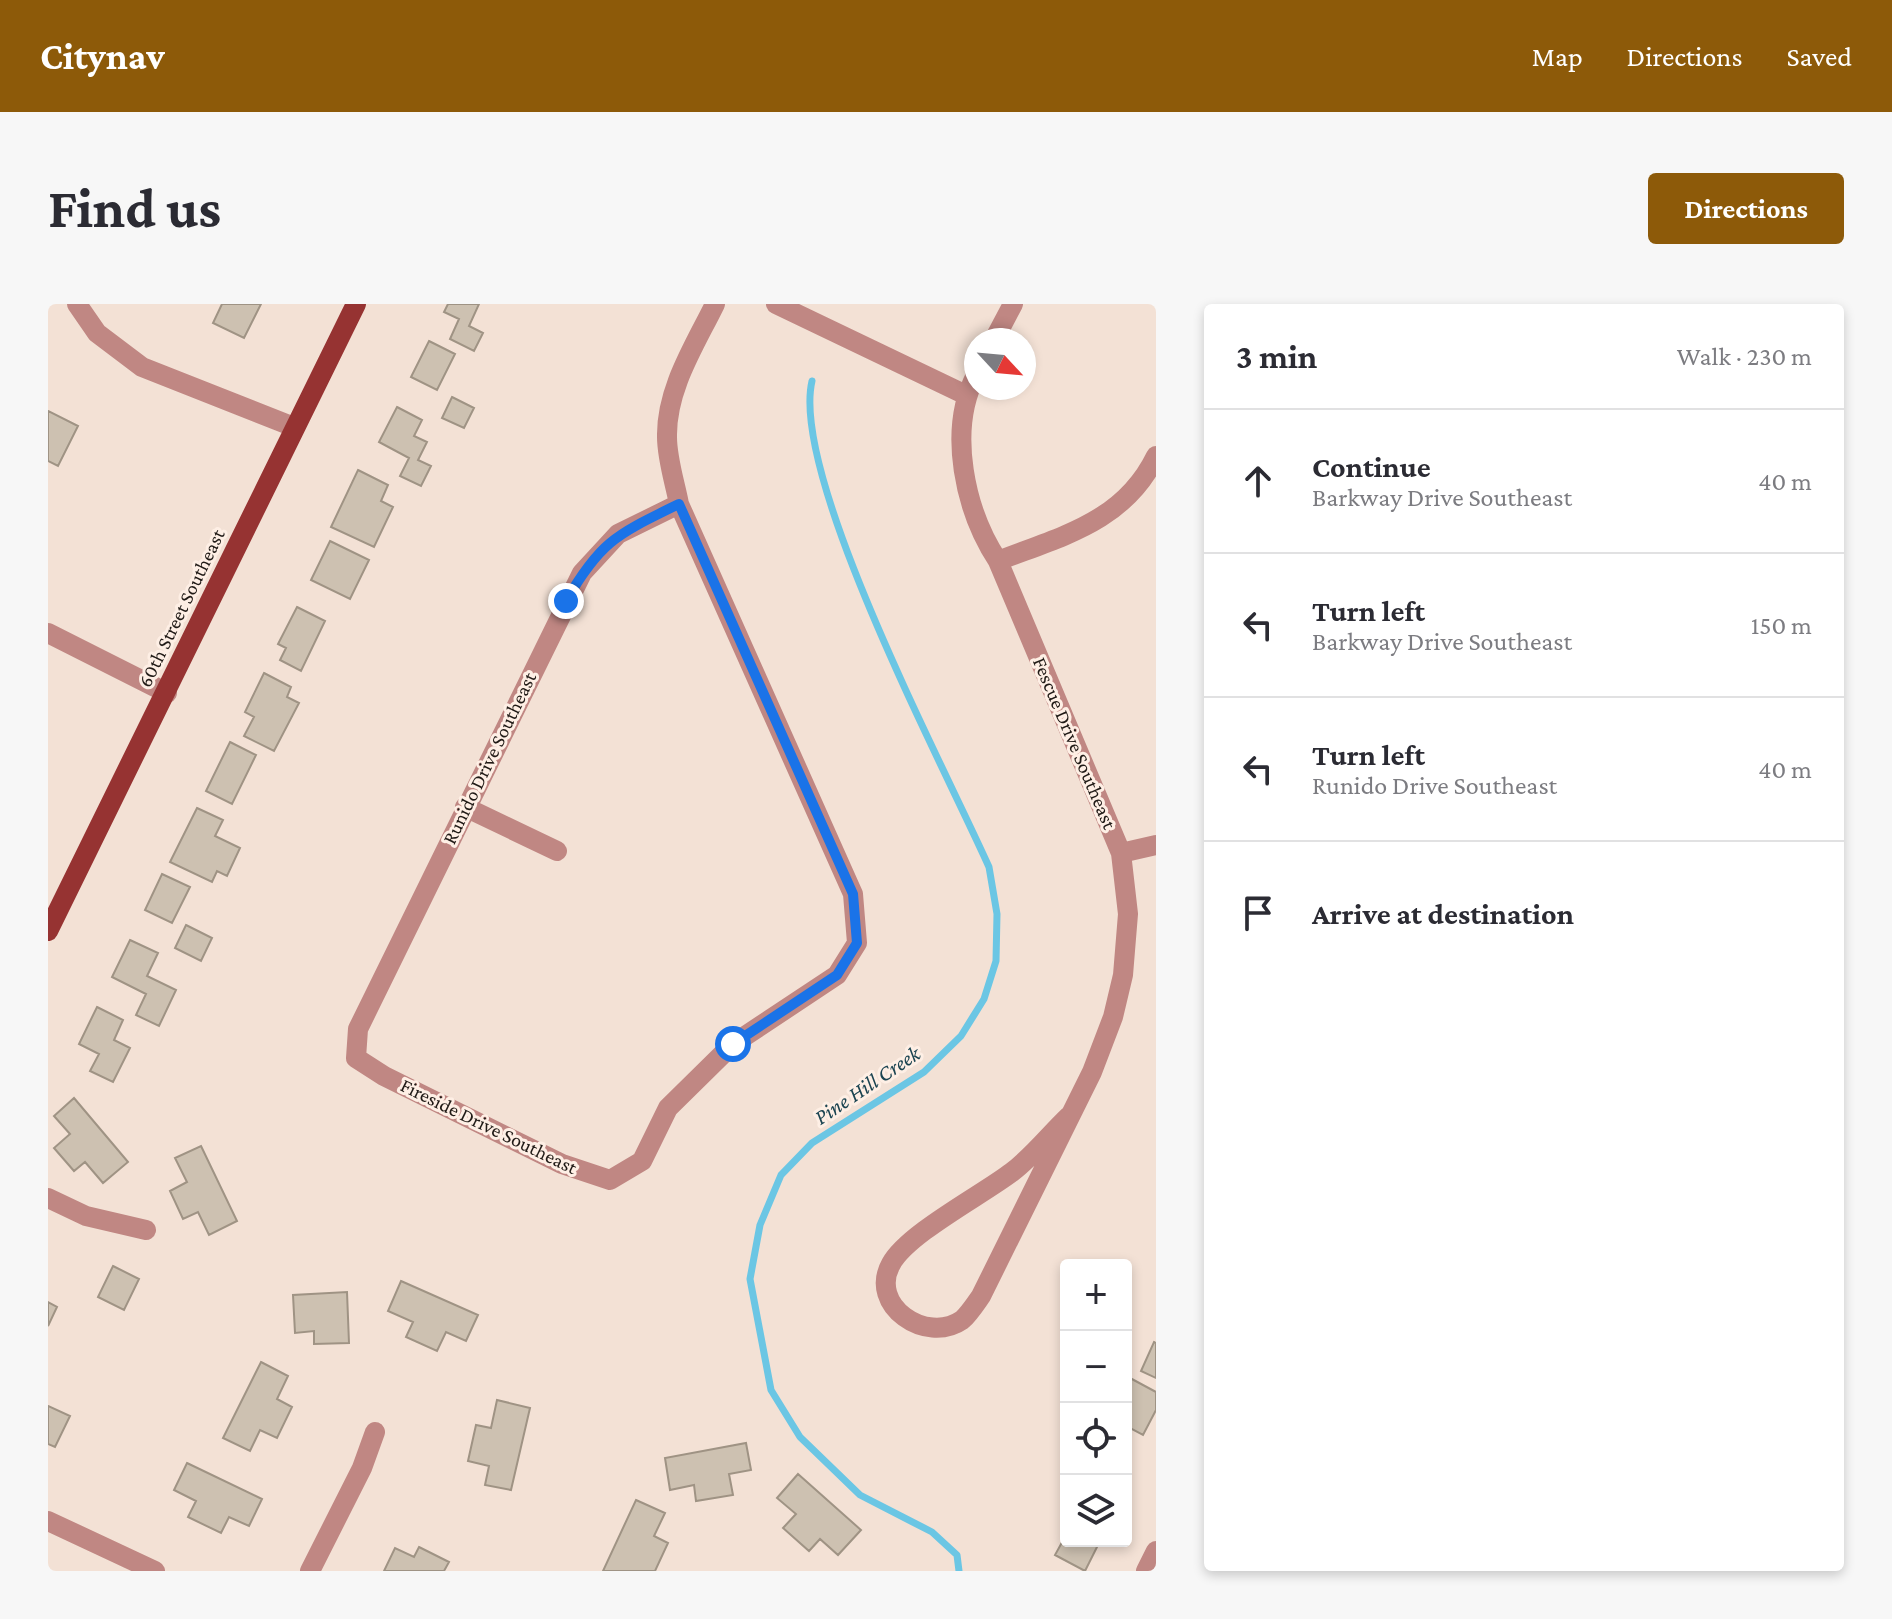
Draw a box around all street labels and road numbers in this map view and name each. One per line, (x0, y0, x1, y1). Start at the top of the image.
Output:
street label: 60th Street Southeast (133, 525, 229, 691)
street label: Fescue Drive Southeast (1029, 654, 1121, 833)
street label: Runido Drive Southeast (438, 668, 540, 848)
street label: Fireside Drive Southeast (397, 1074, 581, 1178)

